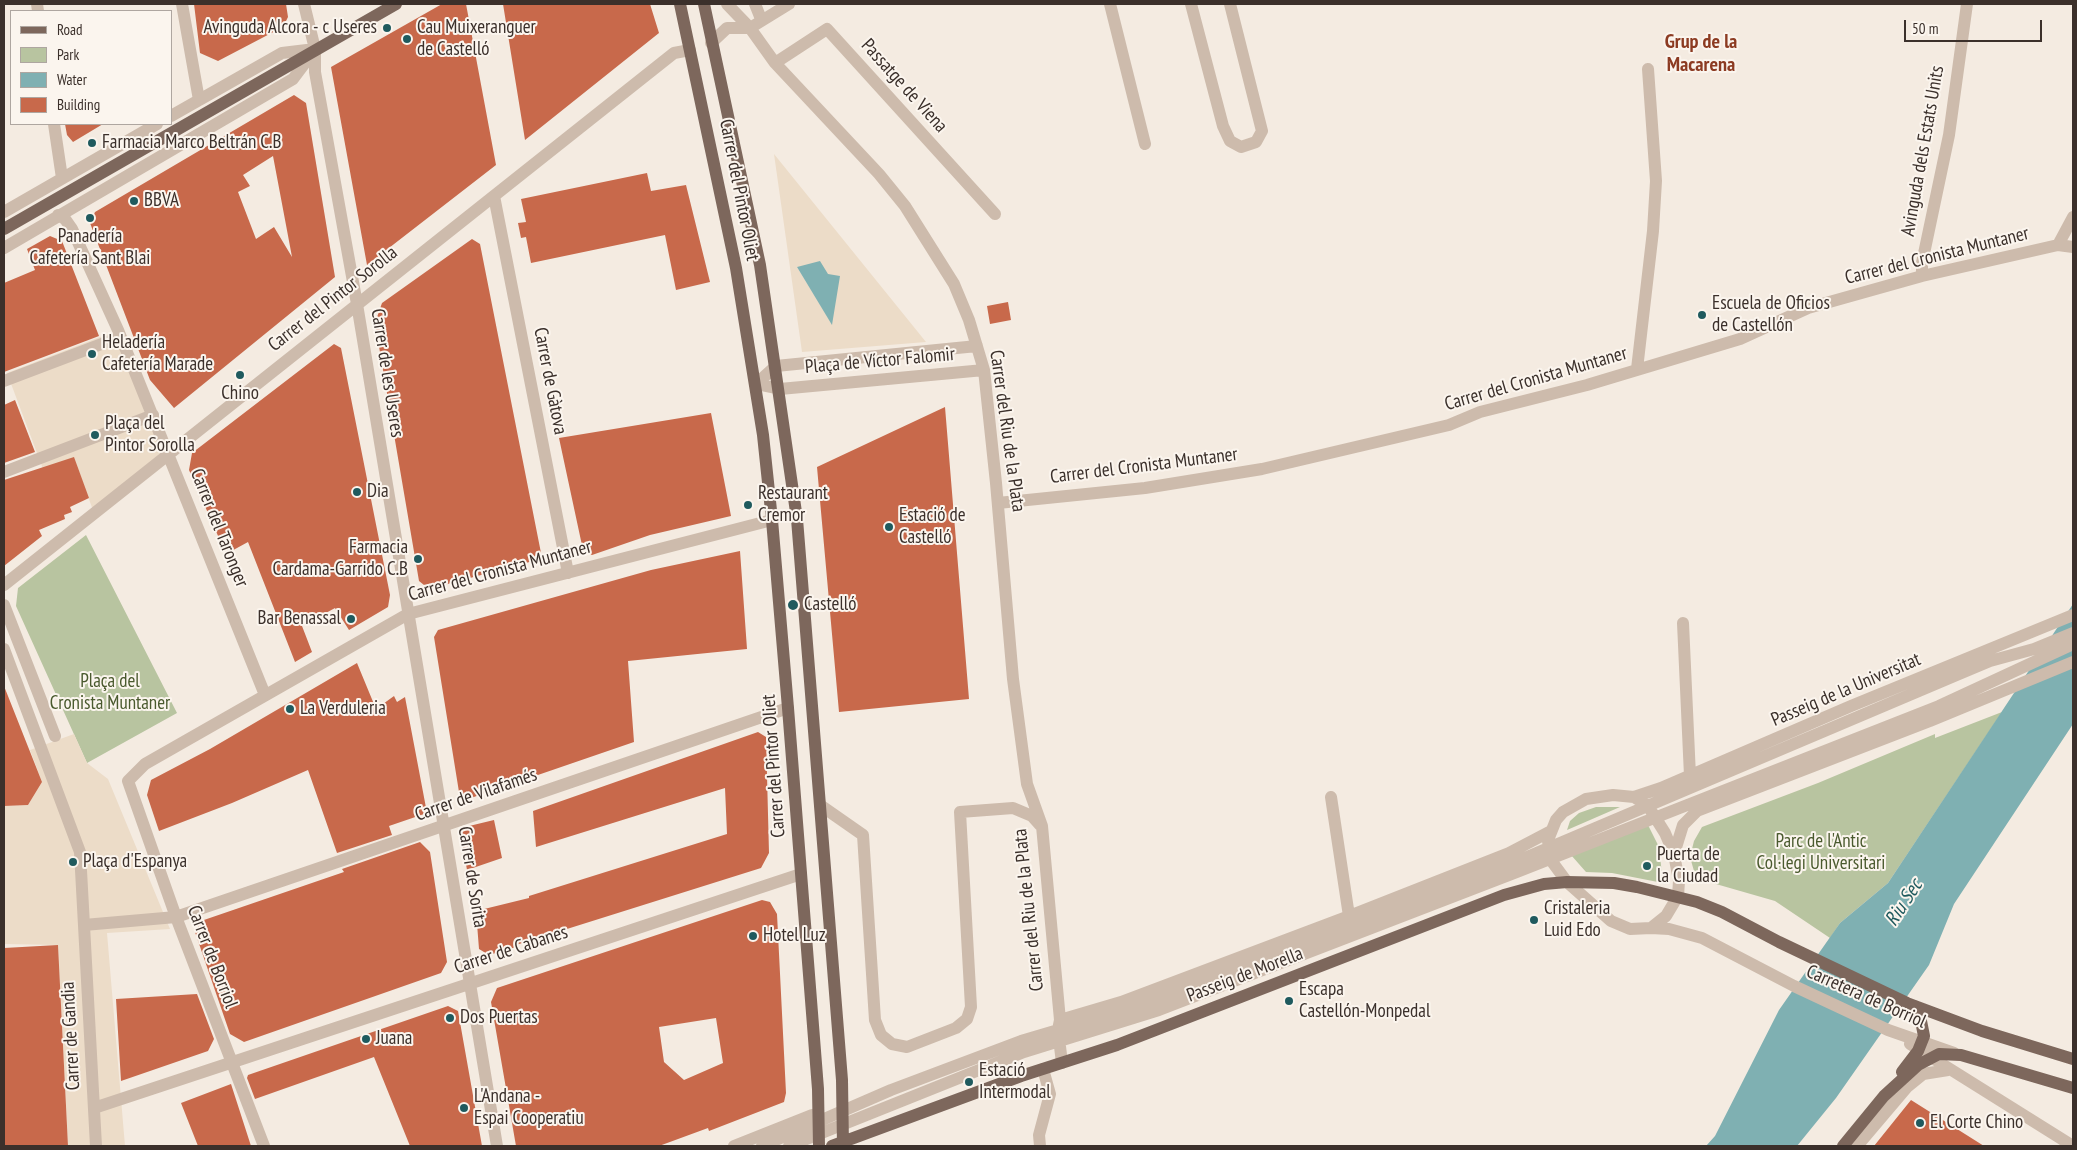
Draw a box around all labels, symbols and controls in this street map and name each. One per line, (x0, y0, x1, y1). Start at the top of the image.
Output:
legend (10, 10, 172, 125)
scale bar (1907, 10, 2044, 42)
place label: Avinguda Alcora - c Useres (204, 17, 377, 39)
place label: Cau Muixeranguer de Castelló (417, 17, 536, 61)
text: 50 m (1912, 19, 1938, 38)
text: Road (57, 20, 83, 39)
marker: Avinguda Alcora - c Useres (381, 22, 393, 34)
district label: Grup de la Macarena (1665, 30, 1737, 77)
marker: Cau Muixeranguer de Castelló (401, 33, 413, 45)
street label: Passatge de Viena (856, 35, 952, 137)
text: Park (57, 45, 79, 64)
street label: Avinguda dels Estats Units (1897, 64, 1949, 238)
text: Water (57, 70, 87, 89)
text: Building (57, 95, 100, 114)
street label: Carrer del Pintor Oliet (714, 117, 764, 263)
place label: Farmacia Marco Beltrán C.B (102, 132, 281, 154)
marker: Farmacia Marco Beltrán C.B (86, 137, 98, 149)
place label: BBVA (144, 190, 179, 212)
marker: BBVA (128, 195, 140, 207)
marker: Panadería Cafetería Sant Blai (84, 212, 96, 224)
street label: Carrer del Cronista Muntaner (1843, 222, 2031, 290)
place label: Panadería Cafetería Sant Blai (30, 226, 150, 270)
street label: Carrer del Pintor Sorolla (264, 241, 402, 357)
place label: Escuela de Oficios de Castellón (1712, 293, 1830, 337)
street label: Carrer de les Useres (366, 307, 408, 439)
marker: Escuela de Oficios de Castellón (1696, 309, 1708, 321)
street label: Carrer de Gàtova (528, 325, 572, 437)
place label: Heladería Cafetería Marade (102, 332, 213, 376)
street label: Carrer del Cronista Muntaner (1442, 342, 1630, 416)
street label: Plaça de Víctor Falomir (804, 343, 956, 379)
marker: Heladería Cafetería Marade (86, 348, 98, 360)
street label: Carrer del Riu de la Plata (984, 349, 1030, 513)
marker: Chino (234, 369, 246, 381)
place label: Chino (221, 383, 259, 405)
place label: Plaça del Pintor Sorolla (105, 413, 195, 457)
marker: Plaça del Pintor Sorolla (89, 429, 101, 441)
street label: Carrer del Cronista Muntaner (1049, 443, 1239, 489)
street label: Carrer del Taronger (185, 466, 253, 590)
place label: Dia (367, 481, 389, 503)
place label: Restaurant Cremor (758, 483, 828, 527)
marker: Dia (351, 486, 363, 498)
marker: Restaurant Cremor (742, 499, 754, 511)
place label: Estació de Castelló (899, 505, 966, 549)
marker: Estació de Castelló (883, 521, 895, 533)
street label: Carrer del Cronista Muntaner (406, 536, 594, 606)
place label: Farmacia Cardama-Garrido C.B (272, 537, 408, 581)
marker: Farmacia Cardama-Garrido C.B (412, 553, 424, 565)
place label: Castelló (804, 594, 856, 616)
marker: Castelló (786, 598, 800, 612)
place label: Bar Benassal (258, 608, 341, 630)
marker: Bar Benassal (345, 613, 357, 625)
street label: Passeig de la Universitat (1768, 648, 1924, 732)
park label: Plaça del Cronista Muntaner (50, 671, 170, 715)
street label: Carrer del Pintor Oliet (758, 694, 790, 838)
place label: La Verduleria (300, 698, 386, 720)
marker: La Verduleria (284, 703, 296, 715)
street label: Carrer de Vilafamés (412, 763, 540, 827)
street label: Carrer de Sorita (453, 825, 491, 929)
street label: Carrer del Riu de la Plata (1009, 828, 1049, 992)
park label: Parc de l'Antic Col·legi Universitari (1757, 831, 1885, 875)
place label: Puerta de la Ciudad (1657, 844, 1720, 888)
place label: Plaça d'Espanya (83, 851, 187, 873)
marker: Plaça d'Espanya (67, 856, 79, 868)
marker: Puerta de la Ciudad (1641, 860, 1653, 872)
water label: Riu Sec (1880, 875, 1928, 931)
place label: Cristaleria Luid Edo (1544, 898, 1610, 942)
street label: Carrer de Borriol (182, 903, 242, 1011)
marker: Cristaleria Luid Edo (1528, 914, 1540, 926)
street label: Carrer de Cabanes (451, 921, 571, 979)
place label: Hotel Luz (763, 925, 825, 947)
marker: Hotel Luz (747, 930, 759, 942)
street label: Passeig de Morella (1184, 942, 1306, 1008)
street label: Carretera de Borriol (1803, 960, 1929, 1034)
place label: Escapa Castellón-Monpedal (1299, 979, 1430, 1023)
street label: Carrer de Gandia (57, 981, 85, 1091)
marker: Escapa Castellón-Monpedal (1283, 995, 1295, 1007)
place label: Dos Puertas (460, 1007, 538, 1029)
marker: Dos Puertas (444, 1012, 456, 1024)
place label: Juana (376, 1028, 412, 1050)
marker: Juana (360, 1033, 372, 1045)
place label: Estació Intermodal (979, 1060, 1051, 1104)
marker: Estació Intermodal (963, 1076, 975, 1088)
place label: L'Andana - Espai Cooperatiu (474, 1086, 584, 1130)
marker: L'Andana - Espai Cooperatiu (458, 1102, 470, 1114)
place label: El Corte Chino (1930, 1112, 2023, 1134)
marker: El Corte Chino (1914, 1117, 1926, 1129)

